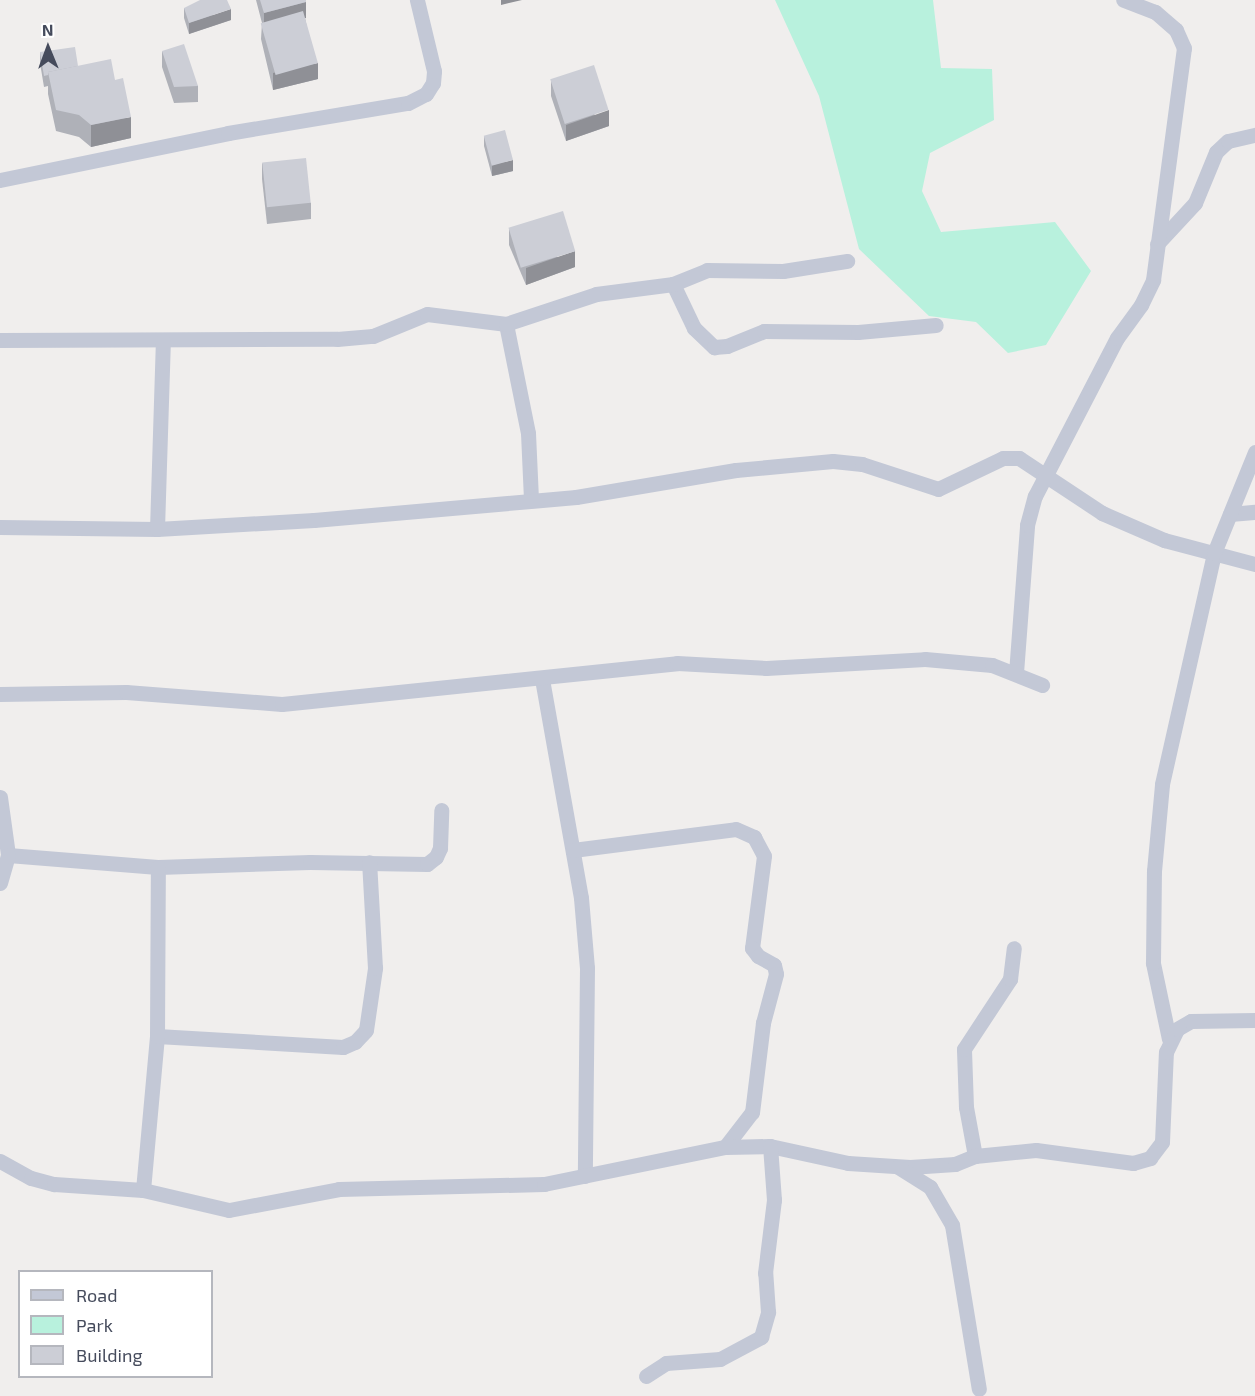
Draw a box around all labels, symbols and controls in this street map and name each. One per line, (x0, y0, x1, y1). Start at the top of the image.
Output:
north arrow (18, 18, 78, 78)
text: N (42, 20, 54, 39)
legend (18, 1270, 213, 1378)
text: Road (76, 1284, 117, 1306)
text: Park (76, 1314, 113, 1336)
text: Building (76, 1344, 143, 1366)

